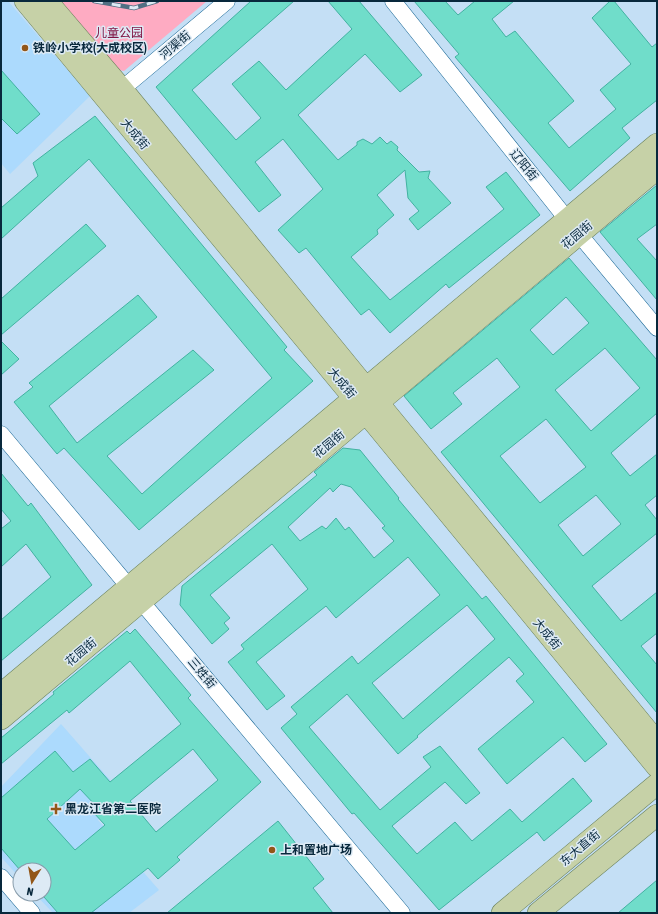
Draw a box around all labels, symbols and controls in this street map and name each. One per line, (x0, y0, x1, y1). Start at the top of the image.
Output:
park label: 儿童公园 (95, 26, 143, 40)
street label: 河渠街 (157, 28, 193, 62)
place label: 铁岭小学校(大成校区) (33, 41, 147, 55)
marker: 铁岭小学校(大成校区) (20, 43, 30, 53)
street label: 大成街 (118, 116, 152, 152)
street label: 辽阳街 (507, 147, 541, 183)
street label: 花园街 (559, 218, 595, 252)
street label: 大成街 (325, 365, 359, 401)
street label: 花园街 (311, 427, 347, 461)
street label: 大成街 (530, 616, 564, 652)
street label: 花园街 (63, 635, 99, 669)
street label: 三姓街 (185, 655, 219, 691)
place label: 黑龙江省第二医院 (65, 802, 161, 816)
marker: 黑龙江省第二医院 (50, 803, 62, 815)
street label: 东大直街 (557, 827, 603, 869)
place label: 上和置地广场 (280, 843, 352, 857)
marker: 上和置地广场 (267, 845, 277, 855)
north arrow (12, 862, 52, 902)
text: N (26, 885, 34, 898)

